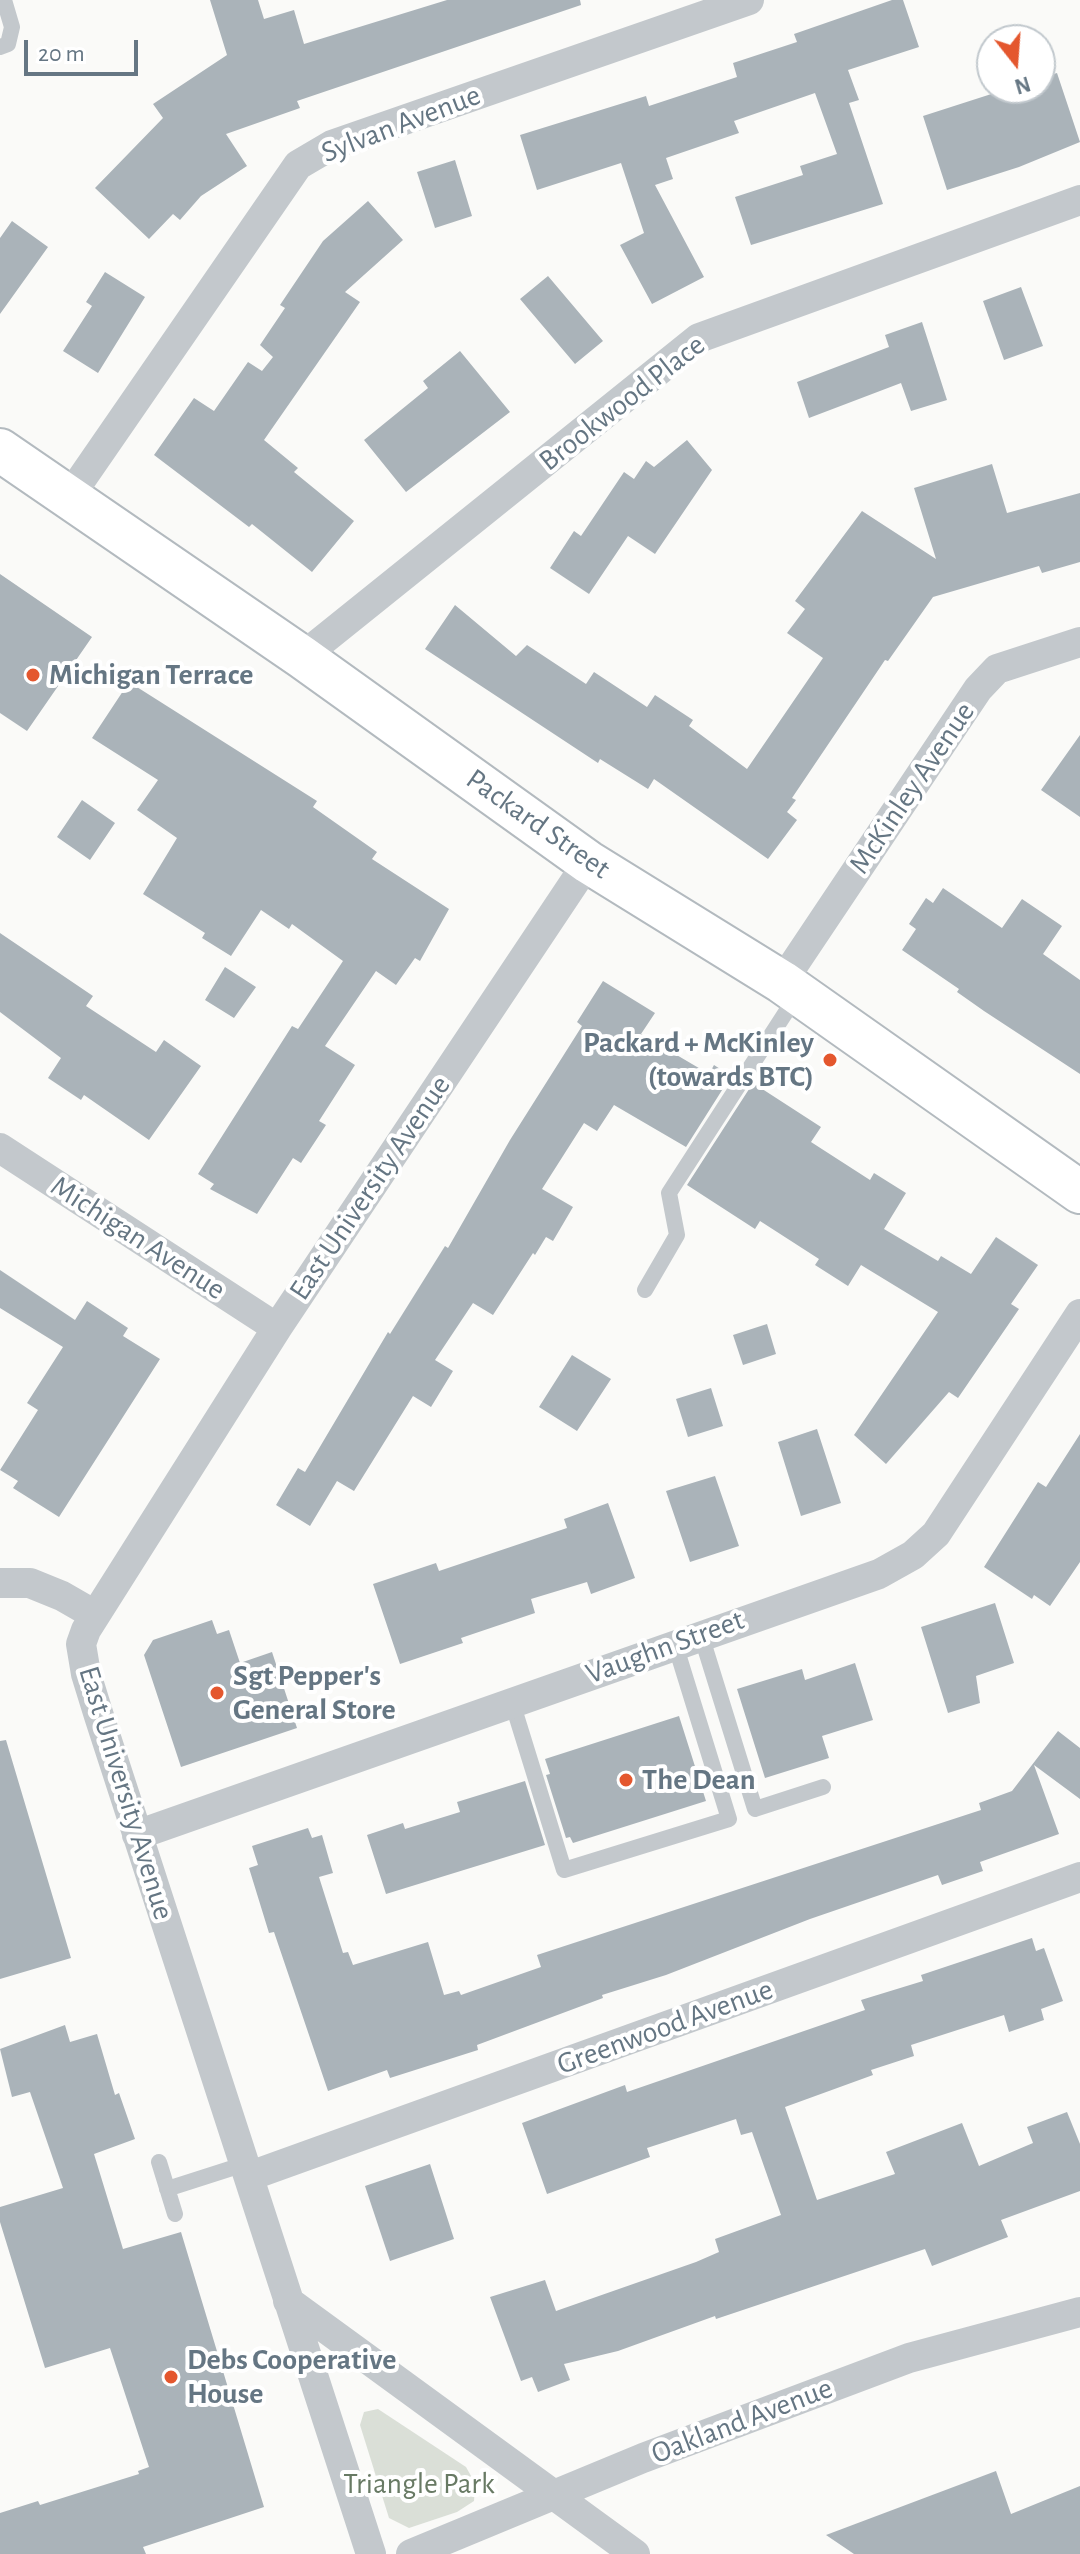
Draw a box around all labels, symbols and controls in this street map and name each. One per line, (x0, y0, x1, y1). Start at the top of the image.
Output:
scale bar (28, 24, 142, 74)
north arrow (976, 24, 1056, 104)
text: 20 m (38, 42, 85, 66)
text: N (1012, 72, 1033, 98)
street label: Sylvan Avenue (316, 77, 486, 171)
street label: Brookwood Place (532, 327, 712, 479)
place label: Michigan Terrace (49, 657, 253, 693)
marker: Michigan Terrace (24, 666, 42, 684)
street label: McKinley Avenue (841, 695, 983, 881)
street label: Packard Street (459, 761, 617, 887)
place label: Packard + McKinley (towards BTC) (583, 1025, 814, 1096)
marker: Packard + McKinley (towards BTC) (821, 1051, 839, 1069)
street label: East University Avenue (281, 1069, 459, 1307)
street label: Michigan Avenue (44, 1168, 232, 1308)
street label: Vaughn Street (581, 1602, 749, 1692)
place label: Sgt Pepper's General Store (233, 1658, 396, 1728)
street label: East University Avenue (70, 1662, 182, 1924)
marker: Sgt Pepper's General Store (208, 1684, 226, 1702)
place label: The Dean (642, 1762, 756, 1798)
marker: The Dean (617, 1771, 635, 1789)
street label: Greenwood Avenue (552, 1971, 778, 2083)
place label: Debs Cooperative House (187, 2342, 396, 2412)
marker: Debs Cooperative House (162, 2368, 180, 2386)
street label: Oakland Avenue (646, 2370, 838, 2472)
park label: Triangle Park (343, 2466, 495, 2502)

